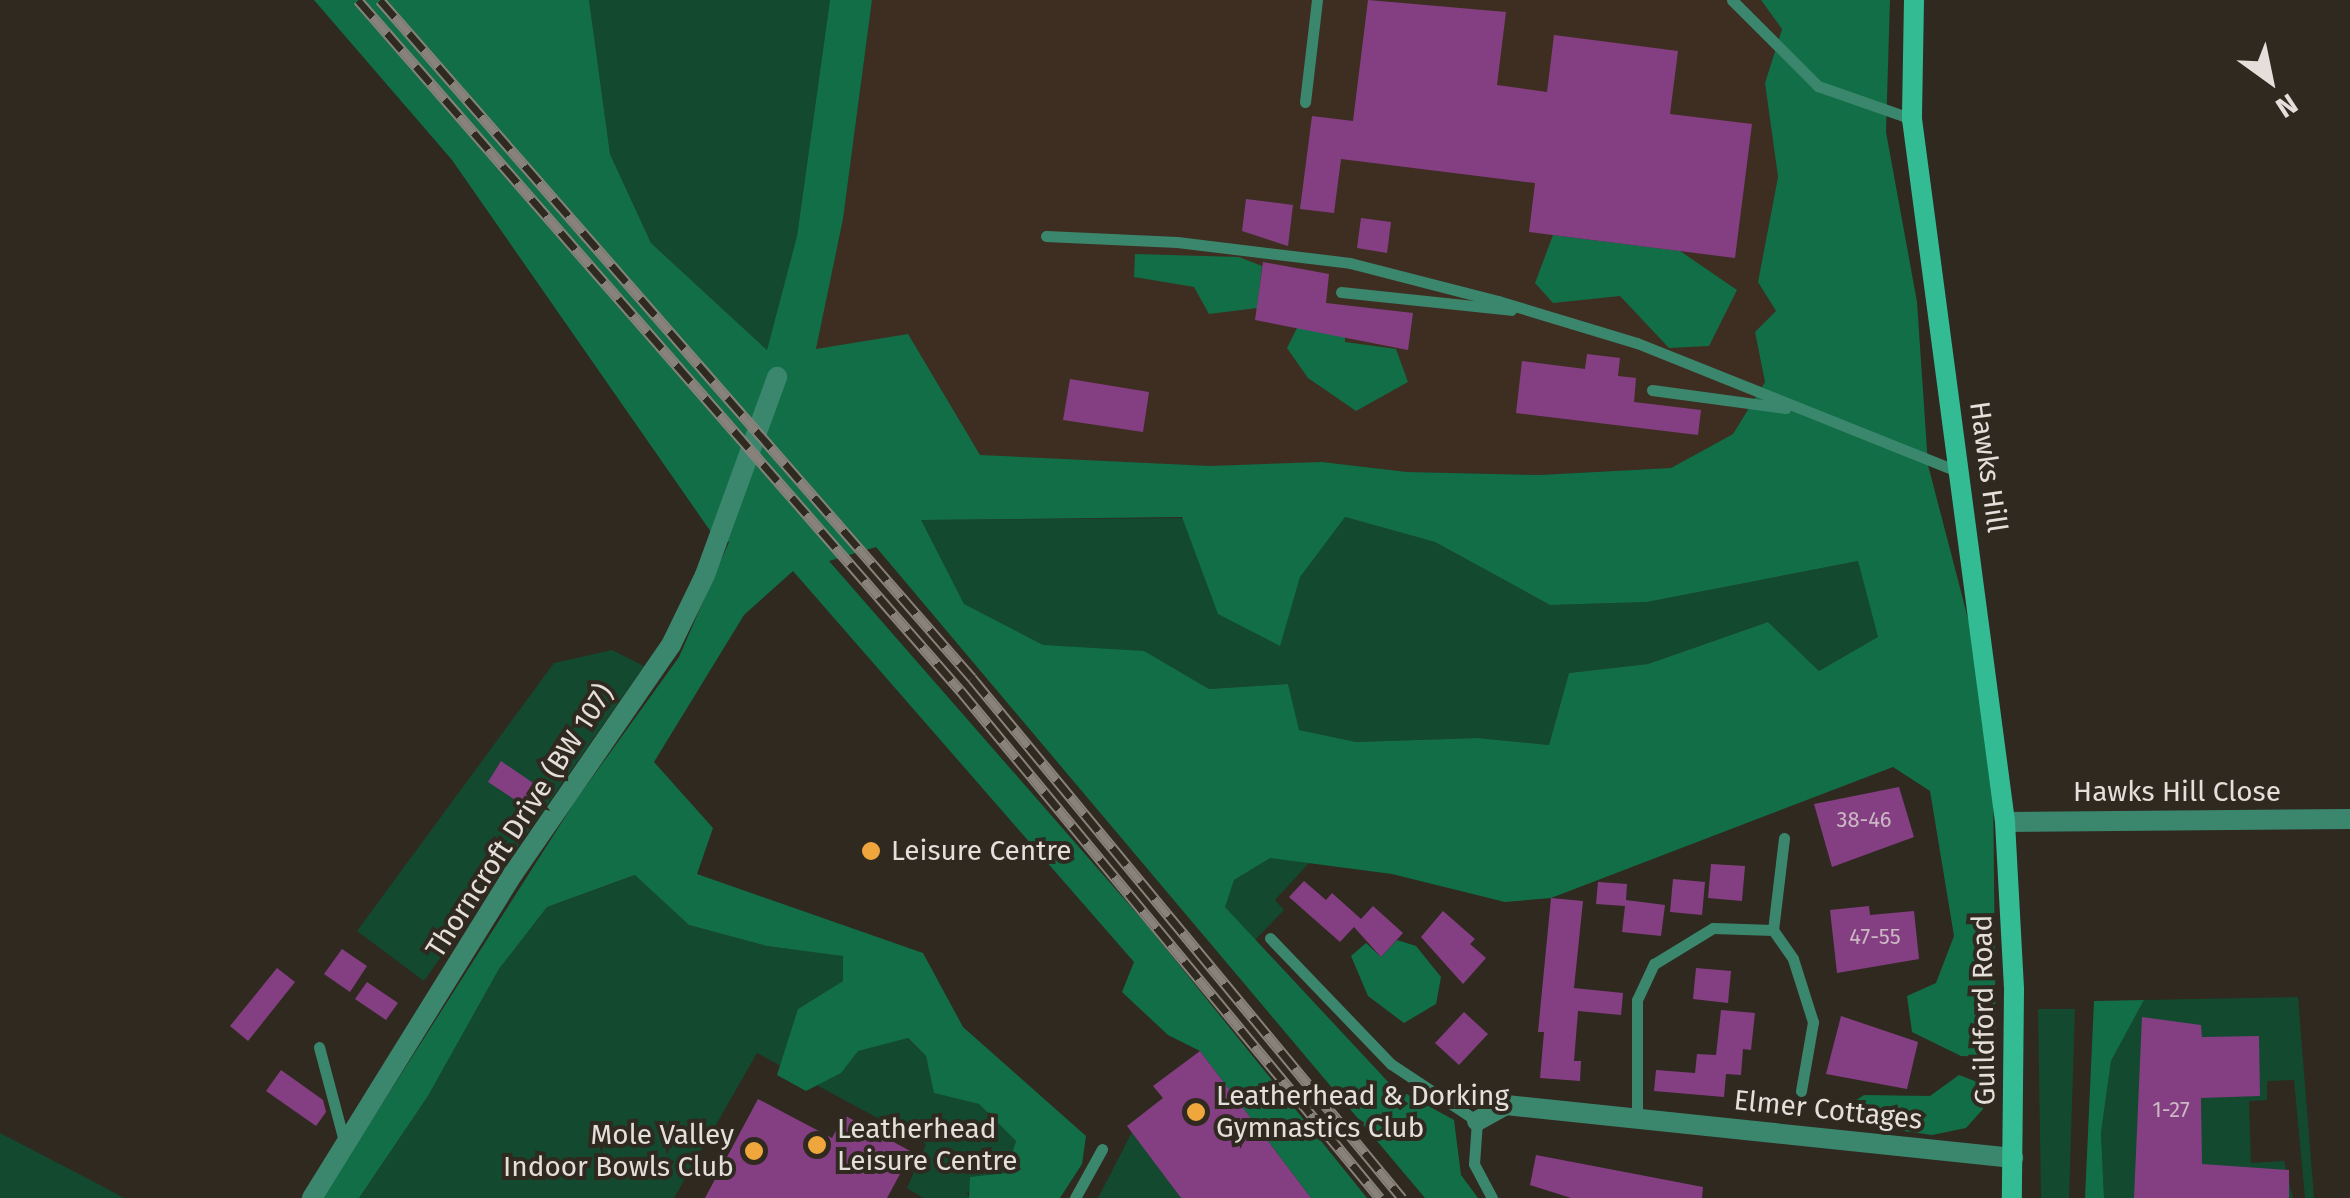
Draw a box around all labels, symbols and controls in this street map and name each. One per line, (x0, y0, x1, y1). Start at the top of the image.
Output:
north arrow (2220, 30, 2320, 130)
text: N (2270, 87, 2303, 124)
street label: Hawks Hill (1962, 399, 2014, 535)
street label: Thorncroft Drive (BW 107) (419, 678, 621, 964)
street label: Hawks Hill Close (2073, 775, 2281, 809)
house number: 38-46 (1836, 807, 1892, 833)
place label: Leisure Centre (891, 834, 1072, 868)
marker: Leisure Centre (860, 840, 882, 862)
street label: Guildford Road (1966, 914, 2002, 1106)
house number: 47-55 (1849, 924, 1901, 950)
place label: Leatherhead & Dorking Gymnastics Club (1216, 1079, 1509, 1145)
street label: Elmer Cottages (1732, 1083, 1924, 1137)
house number: 1-27 (2152, 1097, 2190, 1123)
marker: Leatherhead & Dorking Gymnastics Club (1185, 1101, 1207, 1123)
place label: Leatherhead Leisure Centre (837, 1112, 1018, 1178)
place label: Mole Valley Indoor Bowls Club (503, 1118, 734, 1184)
marker: Leatherhead Leisure Centre (806, 1134, 828, 1156)
marker: Mole Valley Indoor Bowls Club (743, 1140, 765, 1162)

